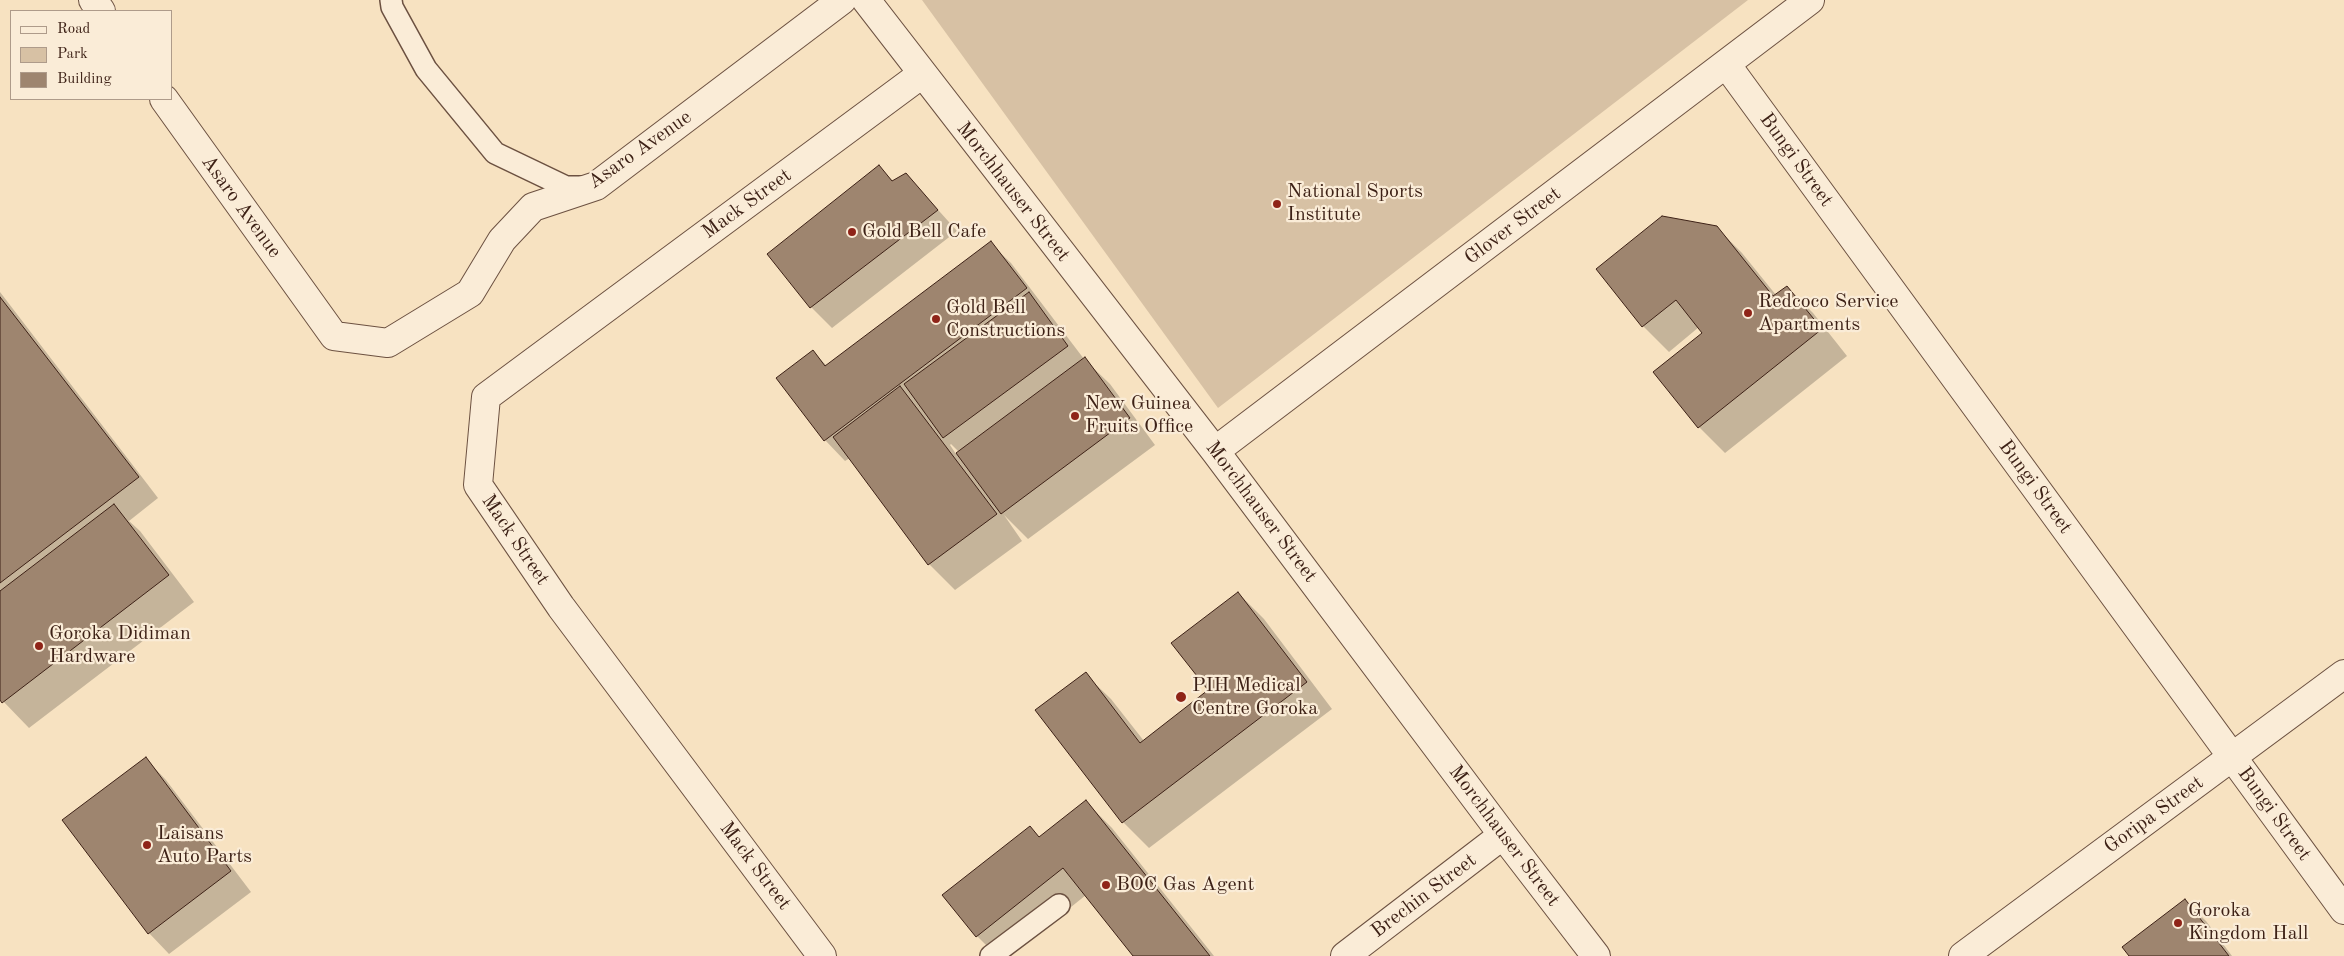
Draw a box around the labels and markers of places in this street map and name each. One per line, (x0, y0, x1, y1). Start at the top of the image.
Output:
place label: National Sports Institute (1287, 180, 1423, 227)
marker: National Sports Institute (1271, 198, 1283, 210)
place label: Gold Bell Cafe (862, 220, 986, 244)
marker: Gold Bell Cafe (846, 226, 858, 238)
place label: Redcoco Service Apartments (1758, 290, 1899, 337)
place label: Gold Bell Constructions (946, 296, 1065, 343)
marker: Redcoco Service Apartments (1742, 307, 1754, 319)
marker: Gold Bell Constructions (930, 313, 942, 325)
place label: New Guinea Fruits Office (1085, 392, 1193, 439)
marker: New Guinea Fruits Office (1069, 410, 1081, 422)
place label: Goroka Didiman Hardware (49, 622, 191, 669)
marker: Goroka Didiman Hardware (33, 640, 45, 652)
place label: PIH Medical Centre Goroka (1192, 674, 1318, 721)
marker: PIH Medical Centre Goroka (1174, 690, 1188, 704)
place label: Laisans Auto Parts (157, 822, 252, 869)
marker: Laisans Auto Parts (141, 839, 153, 851)
place label: BOC Gas Agent (1116, 873, 1254, 897)
marker: BOC Gas Agent (1100, 879, 1112, 891)
place label: Goroka Kingdom Hall (2188, 899, 2308, 946)
marker: Goroka Kingdom Hall (2172, 917, 2184, 929)

